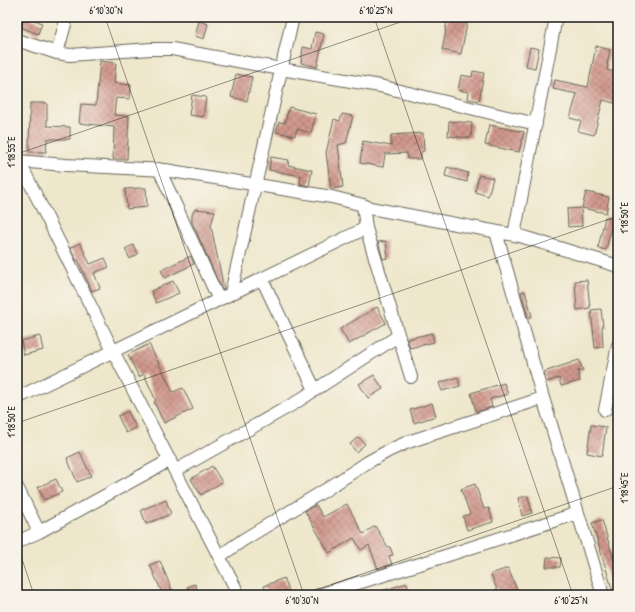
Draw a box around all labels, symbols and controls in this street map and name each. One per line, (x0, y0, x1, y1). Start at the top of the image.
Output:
text: 6°10'30"N (89, 4, 123, 17)
text: 6°10'25"N (359, 4, 393, 17)
text: 1°18'55"E (5, 136, 18, 168)
text: 1°18'50"E (618, 202, 631, 234)
text: 1°18'50"E (5, 406, 18, 438)
text: 1°18'45"E (618, 472, 631, 503)
text: 6°10'30"N (285, 594, 319, 607)
text: 6°10'25"N (554, 594, 588, 607)

